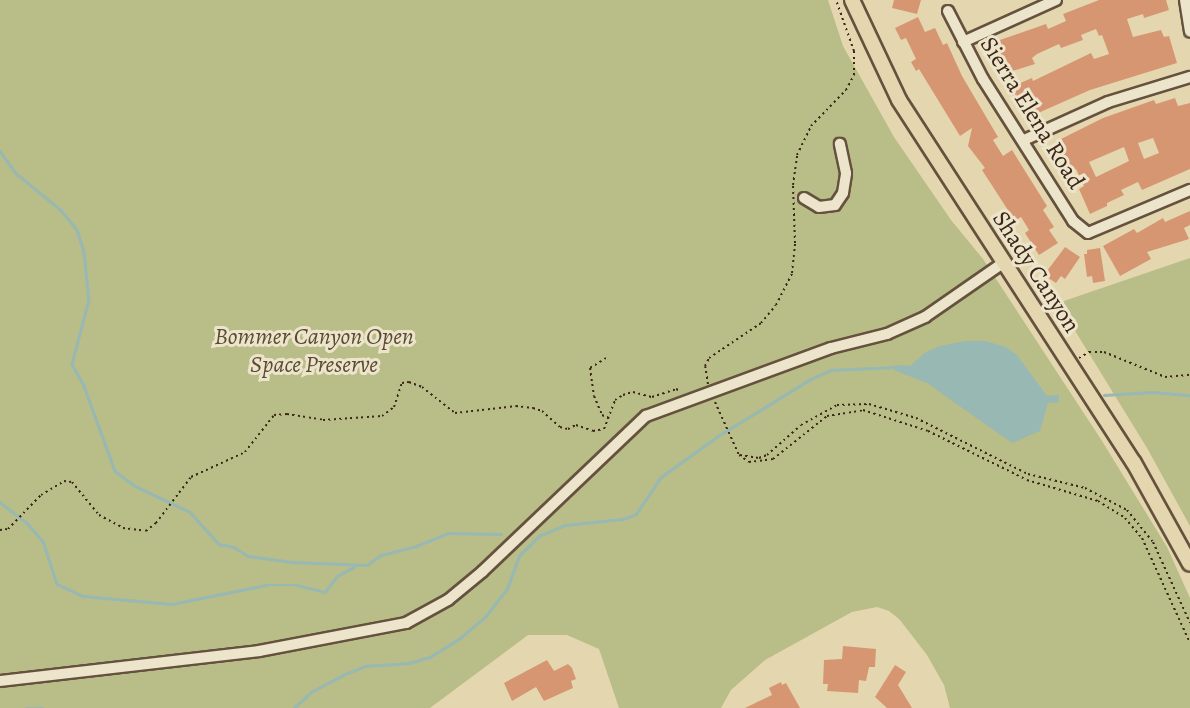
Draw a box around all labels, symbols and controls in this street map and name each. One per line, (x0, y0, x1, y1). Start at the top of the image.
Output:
street label: Sierra Elena Road (974, 32, 1090, 194)
street label: Shady Canyon (986, 206, 1086, 338)
park label: Bommer Canyon Open Space Preserve (214, 323, 414, 379)

